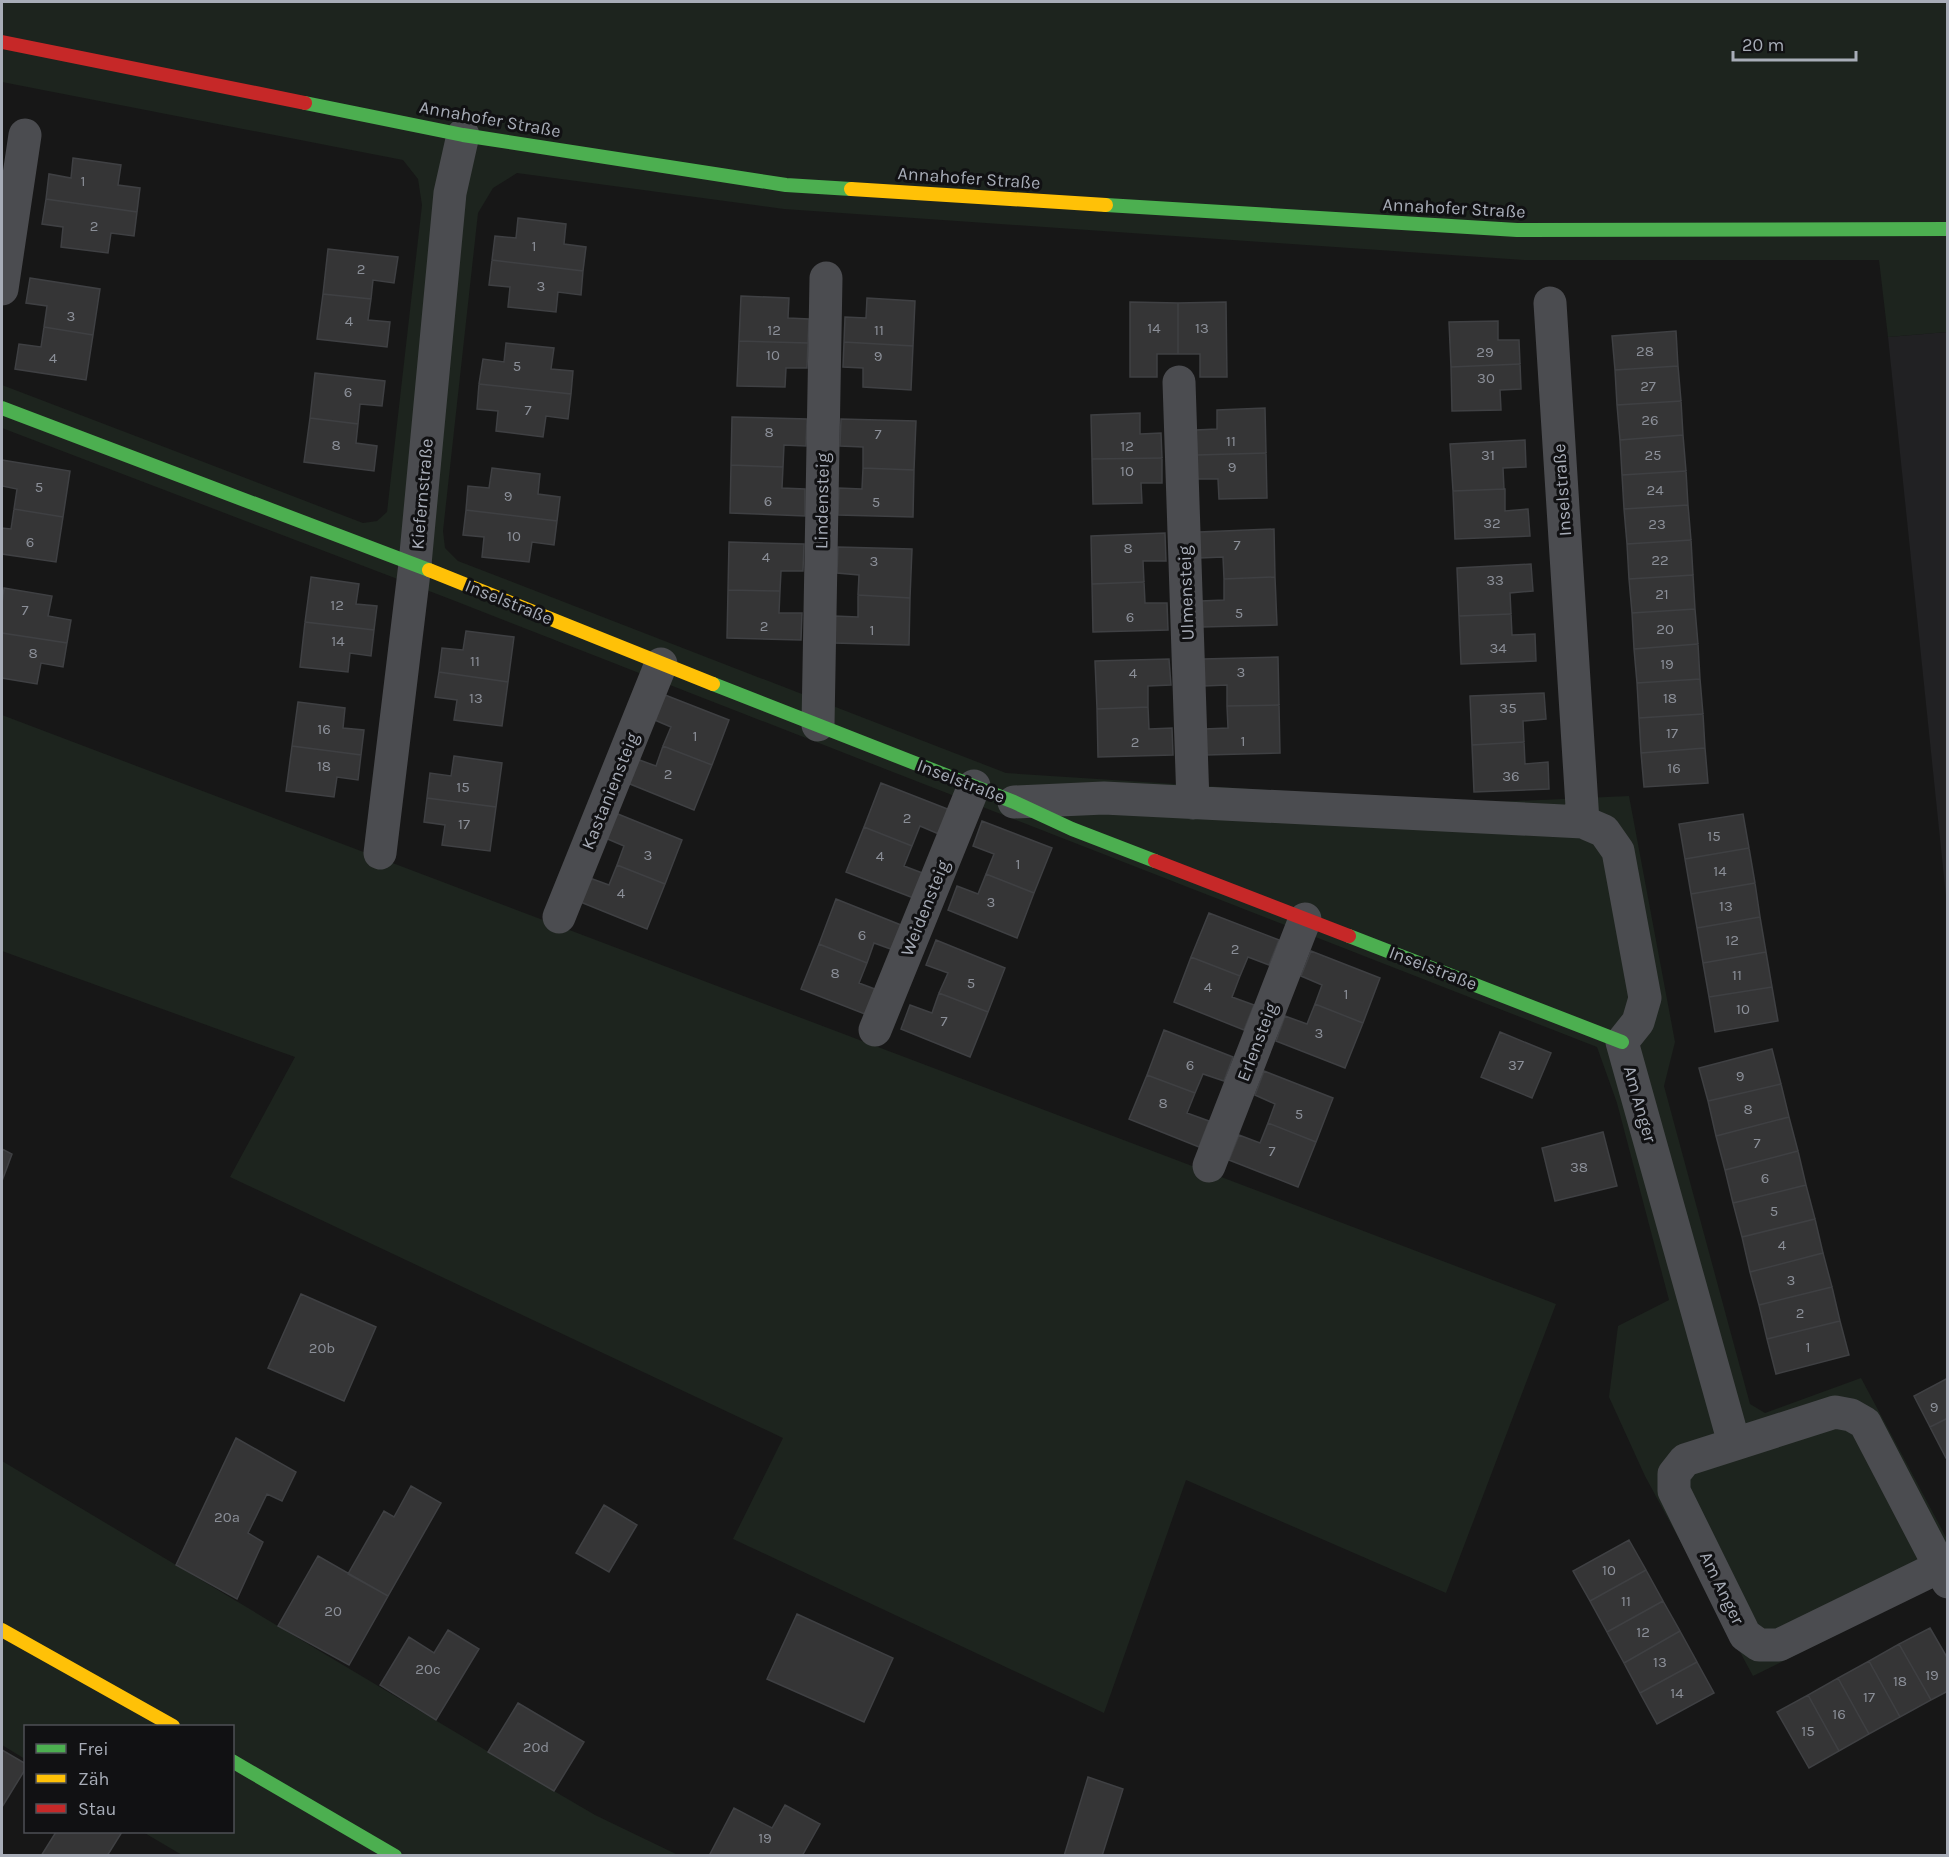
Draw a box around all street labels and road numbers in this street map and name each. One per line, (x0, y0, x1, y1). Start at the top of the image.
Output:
street label: Annahofer Straße (418, 96, 562, 142)
street label: Annahofer Straße (897, 162, 1041, 194)
street label: Annahofer Straße (1382, 193, 1526, 223)
street label: Kiefernstraße (406, 438, 438, 550)
street label: Inselstraße (1548, 443, 1576, 537)
street label: Lindensteig (810, 453, 834, 549)
street label: Ulmensteig (1173, 545, 1199, 641)
street label: Inselstraße (462, 574, 556, 630)
street label: Kastaniensteig (577, 729, 643, 853)
street label: Inselstraße (914, 754, 1008, 808)
street label: Weidensteig (896, 857, 954, 959)
street label: Inselstraße (1386, 941, 1480, 995)
street label: Erlensteig (1232, 999, 1282, 1085)
street label: Am Anger (1619, 1063, 1662, 1145)
street label: Am Anger (1695, 1548, 1749, 1629)

